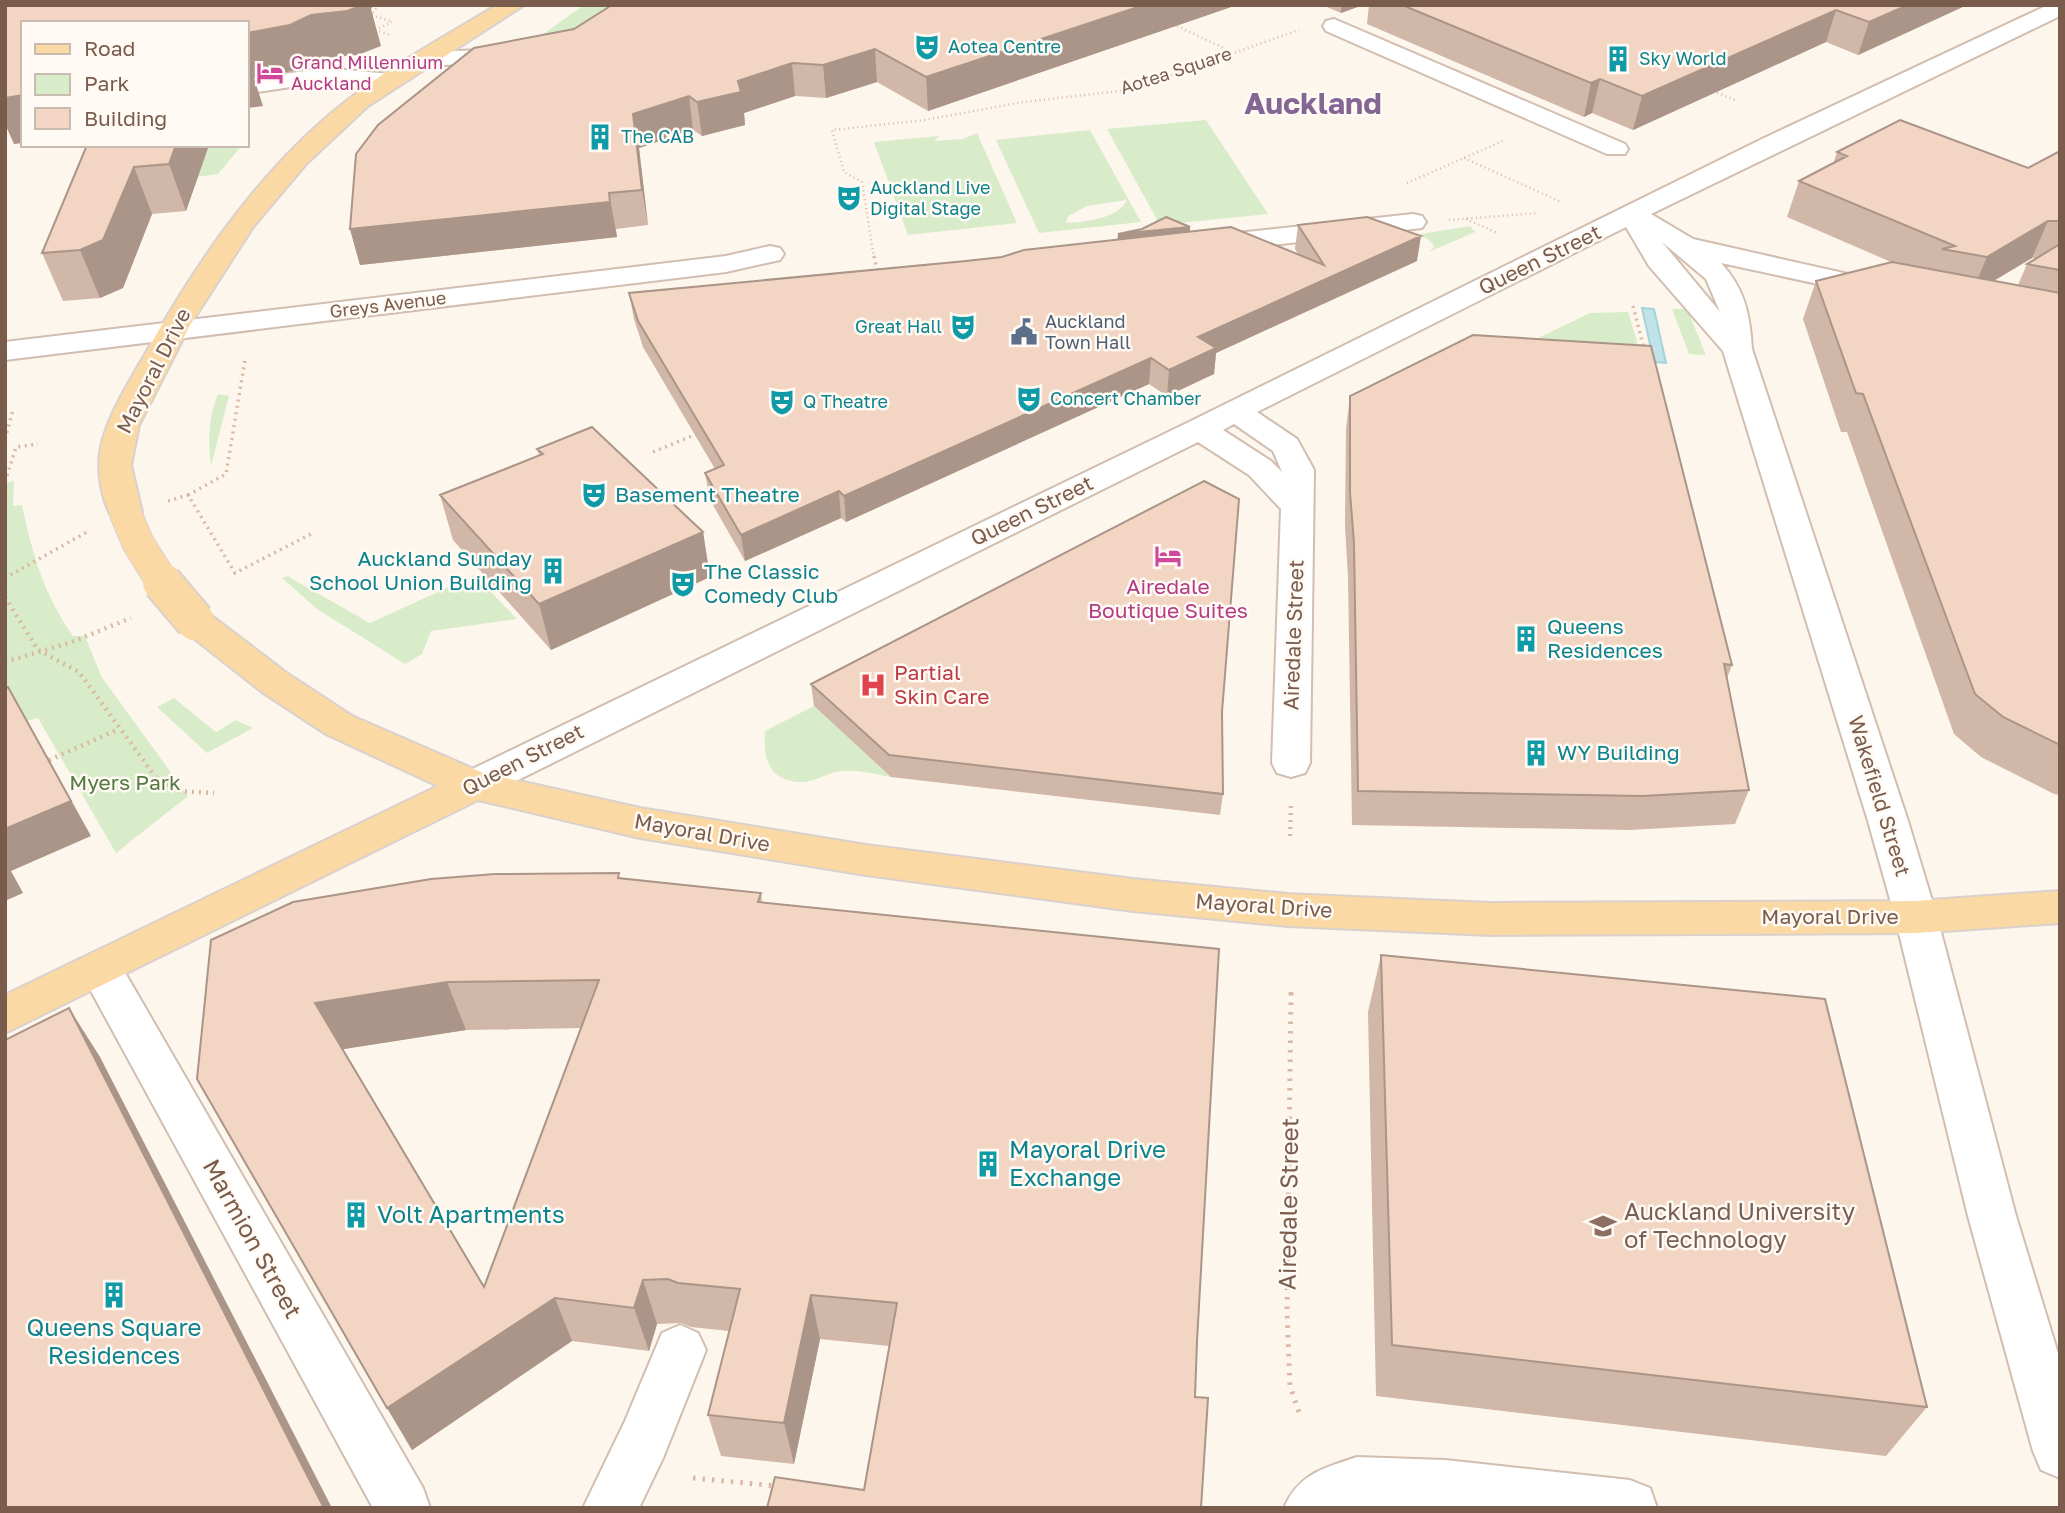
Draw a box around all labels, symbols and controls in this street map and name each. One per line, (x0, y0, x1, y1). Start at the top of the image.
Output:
legend (21, 21, 248, 147)
theatre icon: Aotea Centre (912, 32, 942, 62)
text: Road (84, 35, 135, 61)
place label: Aotea Centre (948, 35, 1061, 57)
street label: Aotea Square (1117, 42, 1234, 98)
building icon: Sky World (1603, 44, 1633, 74)
place label: Sky World (1639, 47, 1726, 69)
place label: Grand Millennium Auckland (291, 51, 443, 94)
hotel icon: Grand Millennium Auckland (255, 58, 285, 88)
text: Park (84, 70, 130, 96)
district label: Auckland (1244, 85, 1382, 121)
text: Building (84, 105, 167, 131)
building icon: The CAB (585, 122, 615, 152)
place label: The CAB (621, 125, 694, 147)
place label: Auckland Live Digital Stage (870, 176, 990, 219)
theatre icon: Auckland Live Digital Stage (834, 183, 864, 213)
street label: Queen Street (1474, 218, 1605, 300)
street label: Greys Avenue (328, 286, 447, 322)
street label: Mayoral Drive (110, 303, 196, 438)
place label: Auckland Town Hall (1045, 310, 1131, 353)
theatre icon: Great Hall (948, 312, 978, 342)
place label: Great Hall (855, 315, 942, 337)
public building icon: Auckland Town Hall (1009, 317, 1039, 347)
theatre icon: Concert Chamber (1014, 384, 1044, 414)
theatre icon: Q Theatre (767, 387, 797, 417)
place label: Concert Chamber (1050, 387, 1201, 409)
place label: Q Theatre (803, 390, 888, 412)
street label: Queen Street (966, 469, 1097, 551)
theatre icon: Basement Theatre (579, 480, 609, 510)
place label: Basement Theatre (615, 481, 800, 507)
hotel icon: Airedale Boutique Suites (1153, 541, 1183, 571)
place label: Auckland Sunday School Union Building (309, 545, 532, 595)
building icon: Auckland Sunday School Union Building (538, 556, 568, 586)
place label: The Classic Comedy Club (704, 558, 838, 608)
street label: Airedale Street (1277, 559, 1309, 711)
theatre icon: The Classic Comedy Club (668, 569, 698, 599)
place label: Airedale Boutique Suites (1088, 573, 1248, 623)
place label: Queens Residences (1547, 613, 1663, 663)
building icon: Queens Residences (1511, 624, 1541, 654)
place label: Partial Skin Care (894, 659, 989, 709)
hospital icon: Partial Skin Care (858, 670, 888, 700)
street label: Wakefield Street (1843, 712, 1917, 879)
street label: Queen Street (457, 717, 588, 801)
building icon: WY Building (1521, 738, 1551, 768)
place label: WY Building (1557, 739, 1680, 765)
park label: Myers Park (69, 769, 181, 795)
street label: Mayoral Drive (632, 807, 772, 857)
street label: Mayoral Drive (1195, 887, 1333, 923)
street label: Mayoral Drive (1761, 903, 1899, 929)
street label: Airedale Street (1271, 1118, 1304, 1290)
place label: Mayoral Drive Exchange (1009, 1134, 1166, 1191)
building icon: Mayoral Drive Exchange (973, 1149, 1003, 1179)
street label: Marmion Street (198, 1154, 309, 1323)
place label: Auckland University of Technology (1624, 1196, 1855, 1253)
place label: Volt Apartments (377, 1199, 565, 1228)
building icon: Volt Apartments (341, 1200, 371, 1230)
school or university icon: Auckland University of Technology (1588, 1211, 1618, 1241)
building icon: Queens Square Residences (99, 1280, 129, 1310)
place label: Queens Square Residences (27, 1312, 201, 1369)

